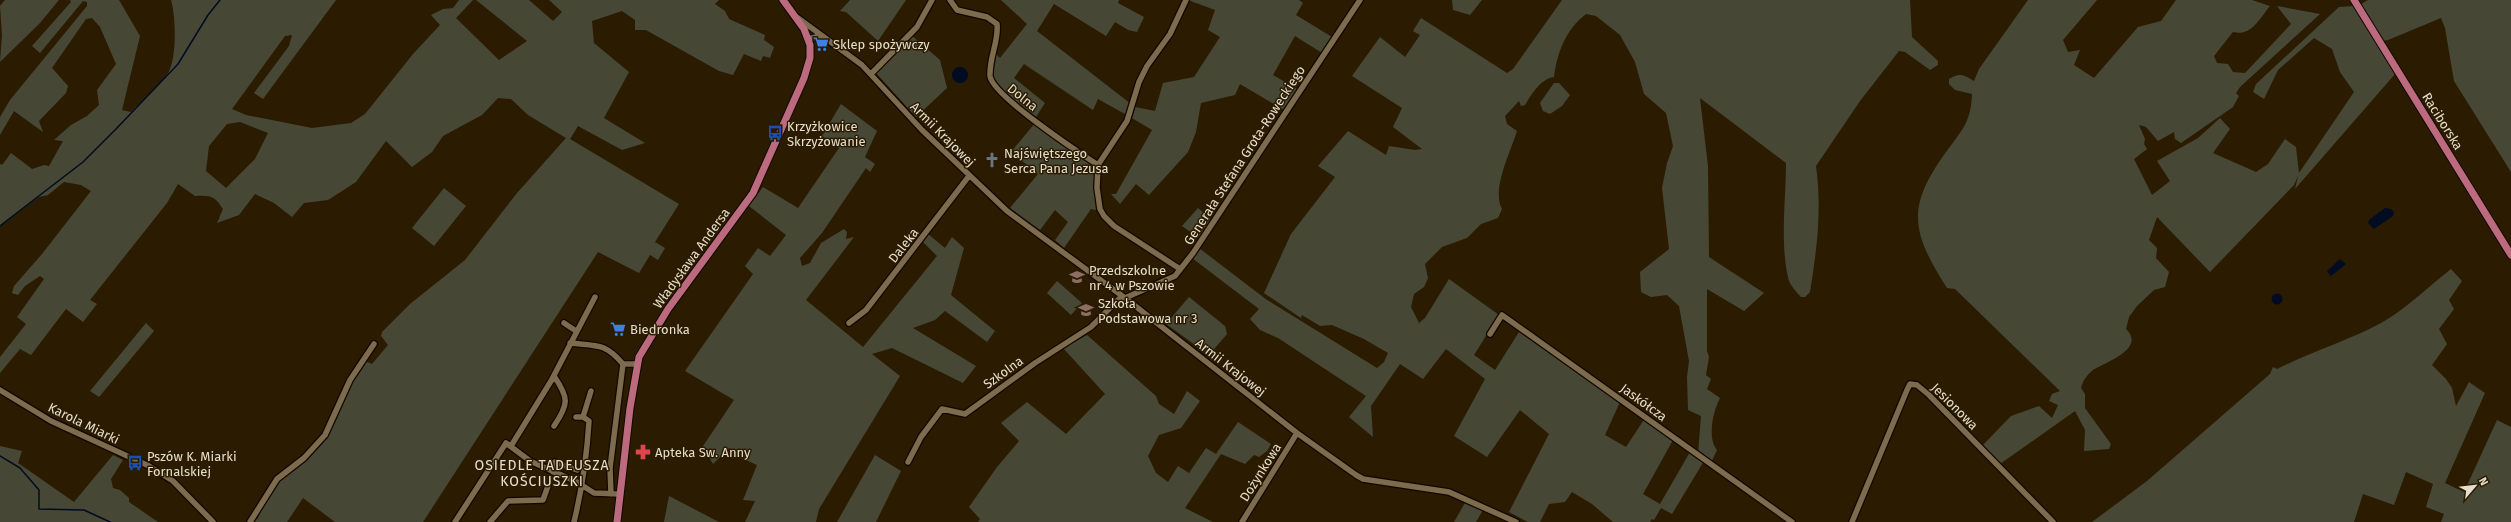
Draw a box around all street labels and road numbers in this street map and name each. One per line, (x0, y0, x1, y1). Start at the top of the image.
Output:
street label: Generała Stefana Grota-Roweckiego (1181, 63, 1308, 248)
street label: Dolna (1005, 81, 1041, 114)
street label: Raciborska (2419, 90, 2466, 153)
street label: Armii Krajowej (907, 99, 978, 170)
street label: Władysława Andersa (650, 205, 733, 311)
street label: Daleka (885, 225, 921, 266)
street label: Armii Krajowej (1193, 335, 1269, 399)
street label: Szkolna (981, 353, 1026, 392)
street label: Jesionowa (1928, 380, 1981, 433)
street label: Jaskółcza (1618, 381, 1670, 424)
street label: Karola Miarki (46, 400, 122, 447)
street label: Dożynkowa (1237, 440, 1284, 504)

